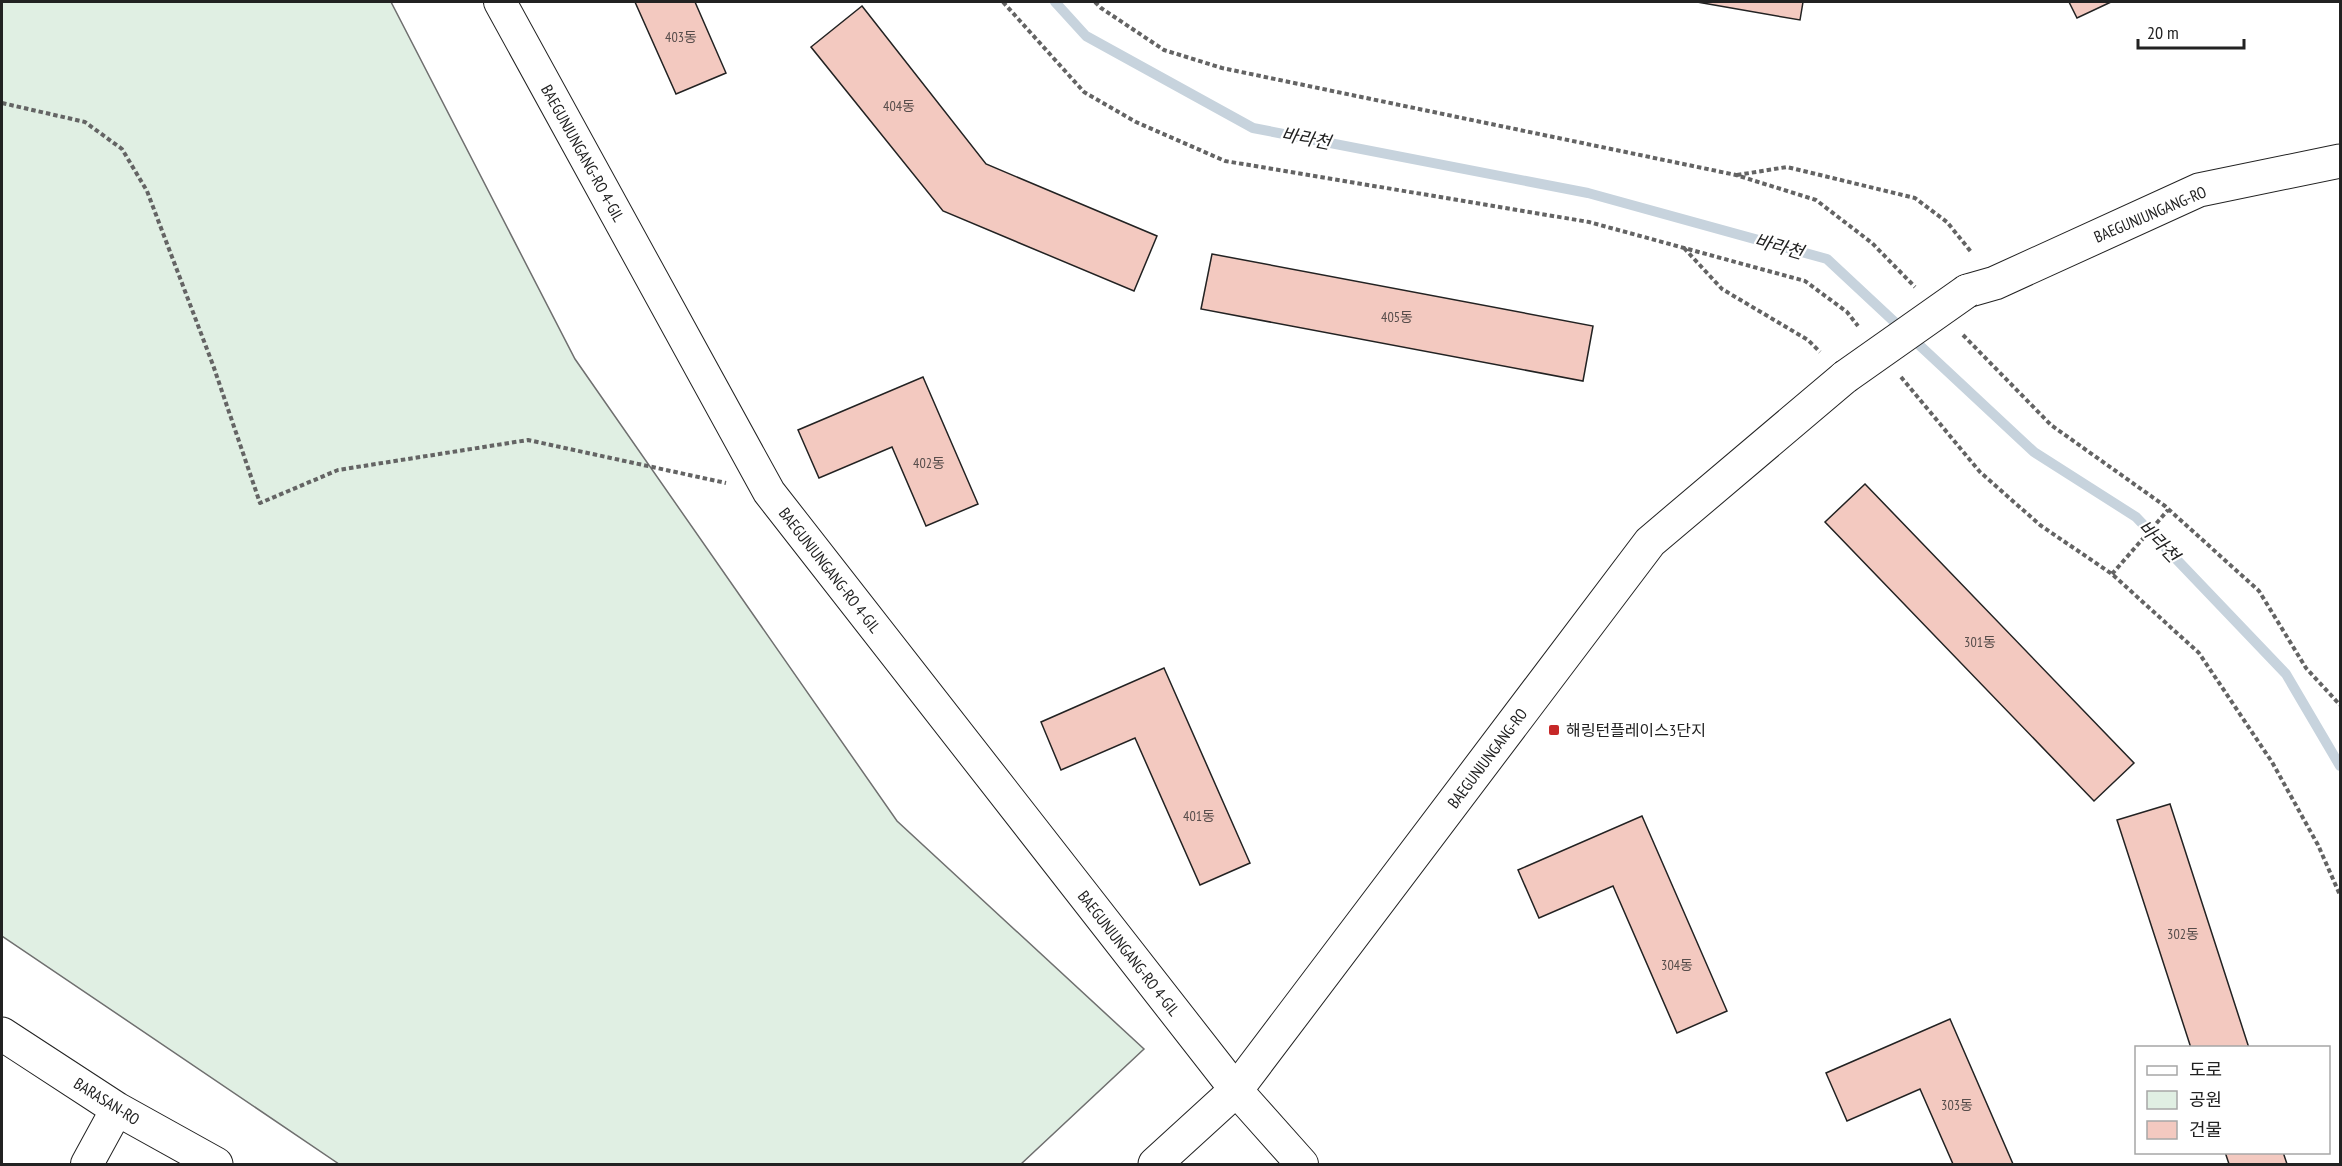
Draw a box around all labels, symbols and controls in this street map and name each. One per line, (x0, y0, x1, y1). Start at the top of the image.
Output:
scale bar (2138, 12, 2244, 50)
text: 20 m (2147, 21, 2179, 44)
house number: 403동 (665, 28, 697, 46)
street label: BAEGUNJUNGANG-RO 4-GIL (537, 81, 629, 225)
house number: 404동 (883, 97, 915, 115)
water label: 바라천 (1279, 122, 1335, 154)
street label: BAEGUNJUNGANG-RO (2091, 181, 2209, 247)
water label: 바라천 (1752, 228, 1808, 265)
house number: 405동 (1381, 308, 1413, 326)
house number: 402동 (913, 454, 945, 472)
street label: BAEGUNJUNGANG-RO 4-GIL (775, 503, 885, 637)
water label: 바라천 (2133, 515, 2186, 569)
house number: 301동 (1964, 633, 1996, 651)
street label: BAEGUNJUNGANG-RO (1443, 704, 1531, 812)
place label: 해링턴플레이스3단지 (1566, 720, 1706, 740)
marker: 해링턴플레이스3단지 (1547, 723, 1561, 737)
house number: 401동 (1183, 807, 1215, 825)
street label: BAEGUNJUNGANG-RO 4-GIL (1074, 886, 1184, 1020)
house number: 302동 (2167, 925, 2199, 943)
house number: 304동 (1661, 956, 1693, 974)
legend (2135, 1046, 2330, 1154)
text: 도로 (2189, 1058, 2222, 1081)
street label: BARASAN-RO (70, 1073, 144, 1129)
text: 공원 (2189, 1088, 2222, 1111)
house number: 303동 (1941, 1096, 1973, 1114)
text: 건물 (2189, 1118, 2222, 1141)

